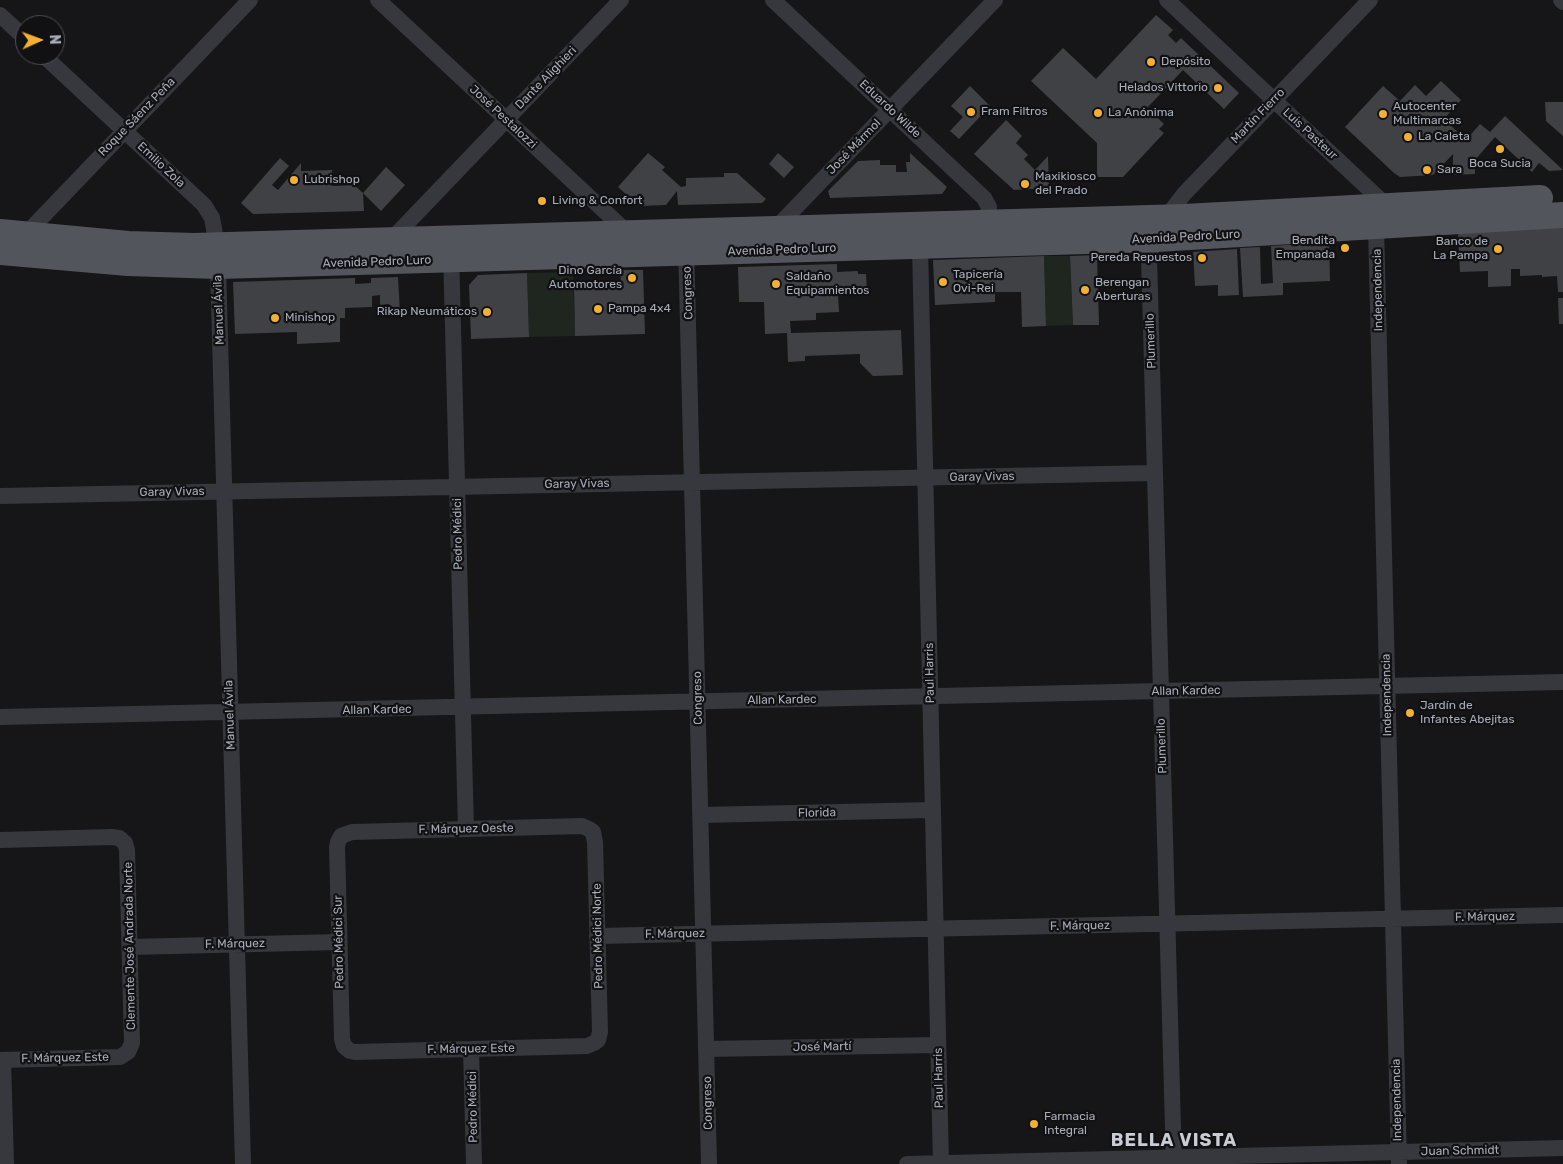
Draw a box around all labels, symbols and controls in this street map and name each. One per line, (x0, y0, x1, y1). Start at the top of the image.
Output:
north arrow (15, 15, 65, 65)
text: N (46, 34, 63, 45)
street label: Dante Alighieri (512, 44, 580, 112)
place label: Depósito (1161, 55, 1211, 69)
marker: Depósito (1145, 56, 1157, 68)
street label: Roque Sáenz Peña (96, 75, 178, 159)
street label: Eduardo Wilde (856, 77, 924, 141)
place label: Helados Vittorio (1119, 81, 1208, 95)
street label: José Pestalozzi (466, 82, 540, 152)
marker: Helados Vittorio (1212, 82, 1224, 94)
street label: Martín Fierro (1228, 85, 1288, 147)
place label: Autocenter Multimarcas (1393, 100, 1461, 128)
place label: Fram Filtros (981, 105, 1048, 119)
street label: Luis Pasteur (1280, 105, 1340, 163)
marker: Fram Filtros (965, 106, 977, 118)
place label: La Anónima (1108, 106, 1174, 120)
marker: La Anónima (1092, 107, 1104, 119)
marker: Autocenter Multimarcas (1377, 108, 1389, 120)
street label: José Mármol (824, 116, 884, 178)
place label: La Caleta (1418, 130, 1470, 144)
marker: La Caleta (1402, 131, 1414, 143)
street label: Emilio Zola (134, 139, 188, 191)
marker: Boca Sucia (1494, 143, 1506, 155)
place label: Boca Sucia (1469, 157, 1531, 171)
place label: Sara (1437, 163, 1462, 177)
marker: Sara (1421, 164, 1433, 176)
place label: Maxikiosco del Prado (1035, 170, 1096, 198)
place label: Lubrishop (304, 173, 360, 187)
marker: Lubrishop (288, 174, 300, 186)
marker: Maxikiosco del Prado (1019, 178, 1031, 190)
place label: Living & Confort (552, 194, 643, 208)
marker: Living & Confort (536, 195, 548, 207)
street label: Avenida Pedro Luro (1131, 227, 1241, 247)
place label: Bendita Empanada (1276, 234, 1335, 262)
place label: Banco de La Pampa (1433, 235, 1488, 263)
street label: Avenida Pedro Luro (728, 241, 836, 259)
marker: Bendita Empanada (1339, 242, 1351, 254)
marker: Banco de La Pampa (1492, 243, 1504, 255)
street label: Independencia (1370, 248, 1386, 332)
place label: Pereda Repuestos (1090, 251, 1192, 265)
marker: Pereda Repuestos (1196, 252, 1208, 264)
street label: Avenida Pedro Luro (323, 253, 431, 271)
place label: Dino García Automotores (549, 264, 622, 292)
street label: Congreso (680, 266, 696, 320)
place label: Tapicería Ovi-Rei (953, 268, 1003, 296)
place label: Saldaño Equipamientos (786, 270, 869, 298)
marker: Dino García Automotores (626, 272, 638, 284)
street label: Manuel Ávila (211, 275, 227, 345)
marker: Tapicería Ovi-Rei (937, 276, 949, 288)
place label: Berengan Aberturas (1095, 276, 1151, 304)
marker: Saldaño Equipamientos (770, 278, 782, 290)
marker: Berengan Aberturas (1079, 284, 1091, 296)
place label: Pampa 4x4 (608, 302, 671, 316)
marker: Pampa 4x4 (592, 303, 604, 315)
place label: Rikap Neumáticos (377, 305, 477, 319)
marker: Rikap Neumáticos (481, 306, 493, 318)
place label: Minishop (285, 311, 335, 325)
marker: Minishop (269, 312, 281, 324)
street label: Plumerillo (1143, 313, 1159, 369)
street label: Garay Vivas (949, 469, 1015, 485)
street label: Garay Vivas (544, 476, 610, 492)
street label: Garay Vivas (139, 484, 205, 500)
street label: Pedro Médici (450, 498, 466, 570)
street label: Paul Harris (922, 643, 938, 703)
street label: Independencia (1379, 653, 1395, 737)
street label: Congreso (690, 671, 706, 725)
street label: Manuel Ávila (222, 680, 238, 750)
street label: Allan Kardec (1151, 683, 1221, 699)
street label: Allan Kardec (747, 692, 817, 708)
place label: Jardín de Infantes Abejitas (1420, 699, 1515, 727)
street label: Allan Kardec (342, 702, 412, 718)
marker: Jardín de Infantes Abejitas (1404, 707, 1416, 719)
street label: Plumerillo (1154, 718, 1170, 774)
street label: Florida (798, 805, 836, 821)
street label: F. Márquez Oeste (418, 821, 514, 837)
street label: Clemente José Andrada Norte (121, 862, 139, 1030)
street label: Pedro Médici Norte (590, 883, 606, 989)
street label: Pedro Médici Sur (331, 895, 347, 989)
street label: F. Márquez (1455, 909, 1515, 925)
street label: F. Márquez (1050, 918, 1110, 934)
street label: F. Márquez (645, 926, 705, 942)
street label: F. Márquez (205, 936, 265, 952)
street label: José Martí (793, 1039, 851, 1055)
street label: F. Márquez Este (427, 1041, 515, 1057)
street label: Paul Harris (931, 1048, 947, 1108)
street label: F. Márquez Este (21, 1050, 109, 1066)
street label: Independencia (1389, 1058, 1405, 1142)
street label: Pedro Médici (465, 1071, 481, 1143)
street label: Congreso (700, 1076, 716, 1130)
place label: Farmacia Integral (1044, 1110, 1095, 1138)
marker: Farmacia Integral (1028, 1118, 1040, 1130)
district label: BELLA VISTA (1109, 1130, 1239, 1152)
street label: Juan Schmidt (1421, 1143, 1499, 1159)

